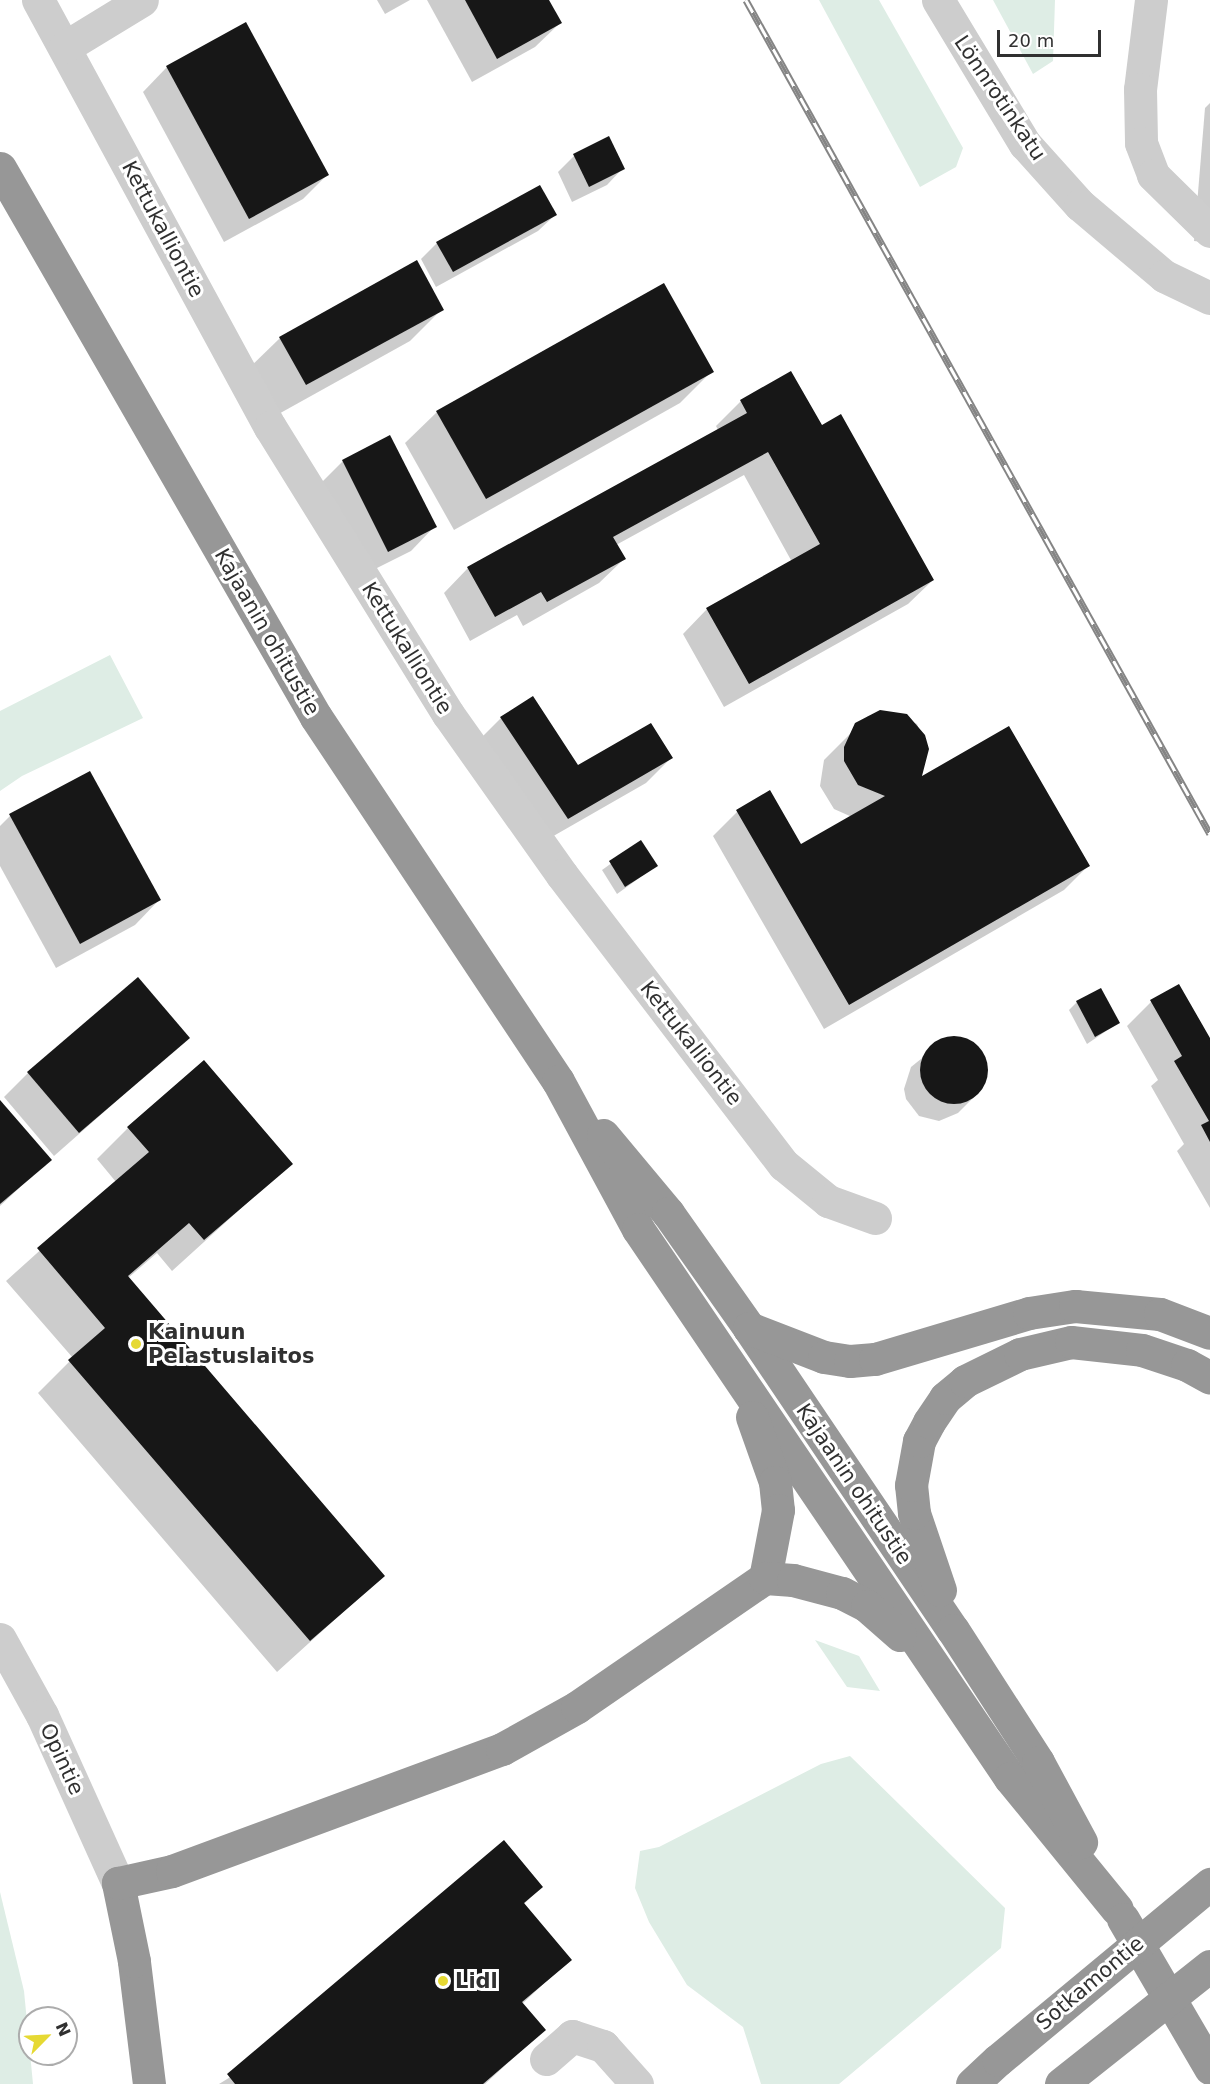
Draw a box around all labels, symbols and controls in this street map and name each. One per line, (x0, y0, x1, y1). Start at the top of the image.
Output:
scale bar (1000, 18, 1104, 56)
text: 20 m (1008, 30, 1054, 51)
street label: Lönnrotinkatu (949, 31, 1051, 165)
street label: Kettukalliontie (116, 157, 210, 301)
street label: Kajaanin ohitustie (209, 544, 325, 720)
street label: Kettukalliontie (356, 577, 458, 719)
street label: Kettukalliontie (635, 976, 747, 1110)
place label: Kainuun Pelastuslaitos (148, 1319, 315, 1369)
marker: Kainuun Pelastuslaitos (129, 1337, 143, 1351)
street label: Kajaanin ohitustie (791, 1399, 917, 1569)
street label: Opintie (35, 1719, 89, 1799)
street label: Sotkamontie (1031, 1931, 1149, 2035)
place label: Lidl (455, 1968, 498, 1994)
marker: Lidl (436, 1974, 450, 1988)
north arrow (18, 2006, 78, 2066)
text: N (52, 2019, 74, 2039)

